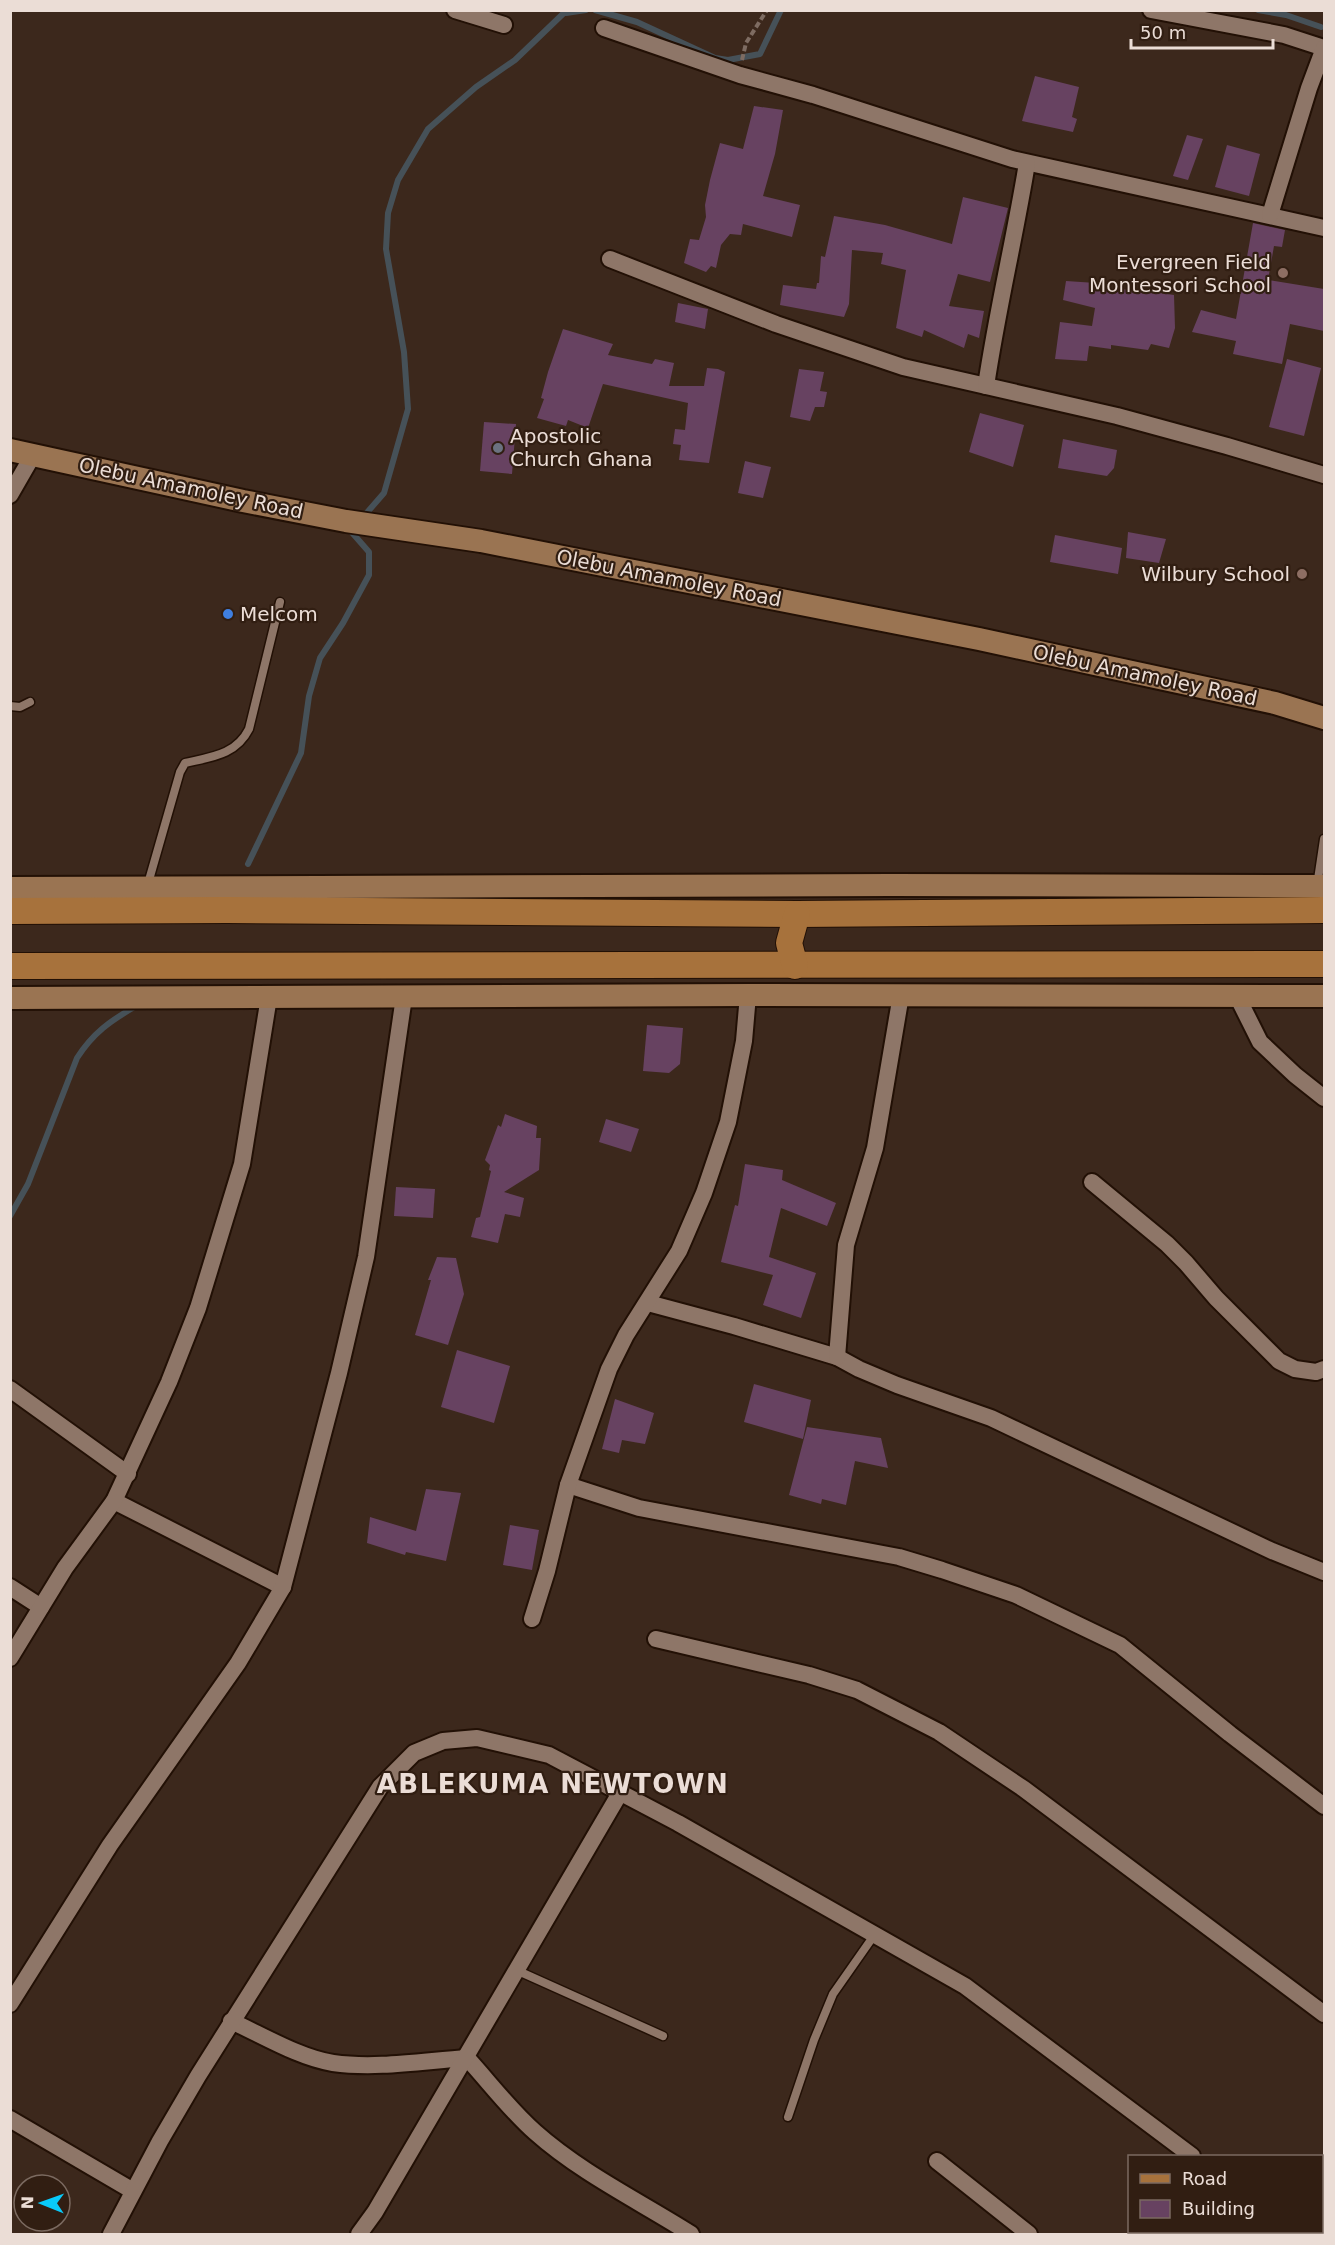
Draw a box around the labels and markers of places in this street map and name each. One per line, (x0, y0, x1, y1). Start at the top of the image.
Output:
place label: Evergreen Field Montessori School (1089, 250, 1271, 297)
marker: Evergreen Field Montessori School (1276, 266, 1290, 280)
place label: Apostolic Church Ghana (510, 424, 653, 471)
marker: Apostolic Church Ghana (491, 441, 505, 455)
place label: Wilbury School (1141, 562, 1290, 586)
marker: Wilbury School (1295, 567, 1309, 581)
place label: Melcom (240, 602, 318, 626)
marker: Melcom (221, 607, 235, 621)

